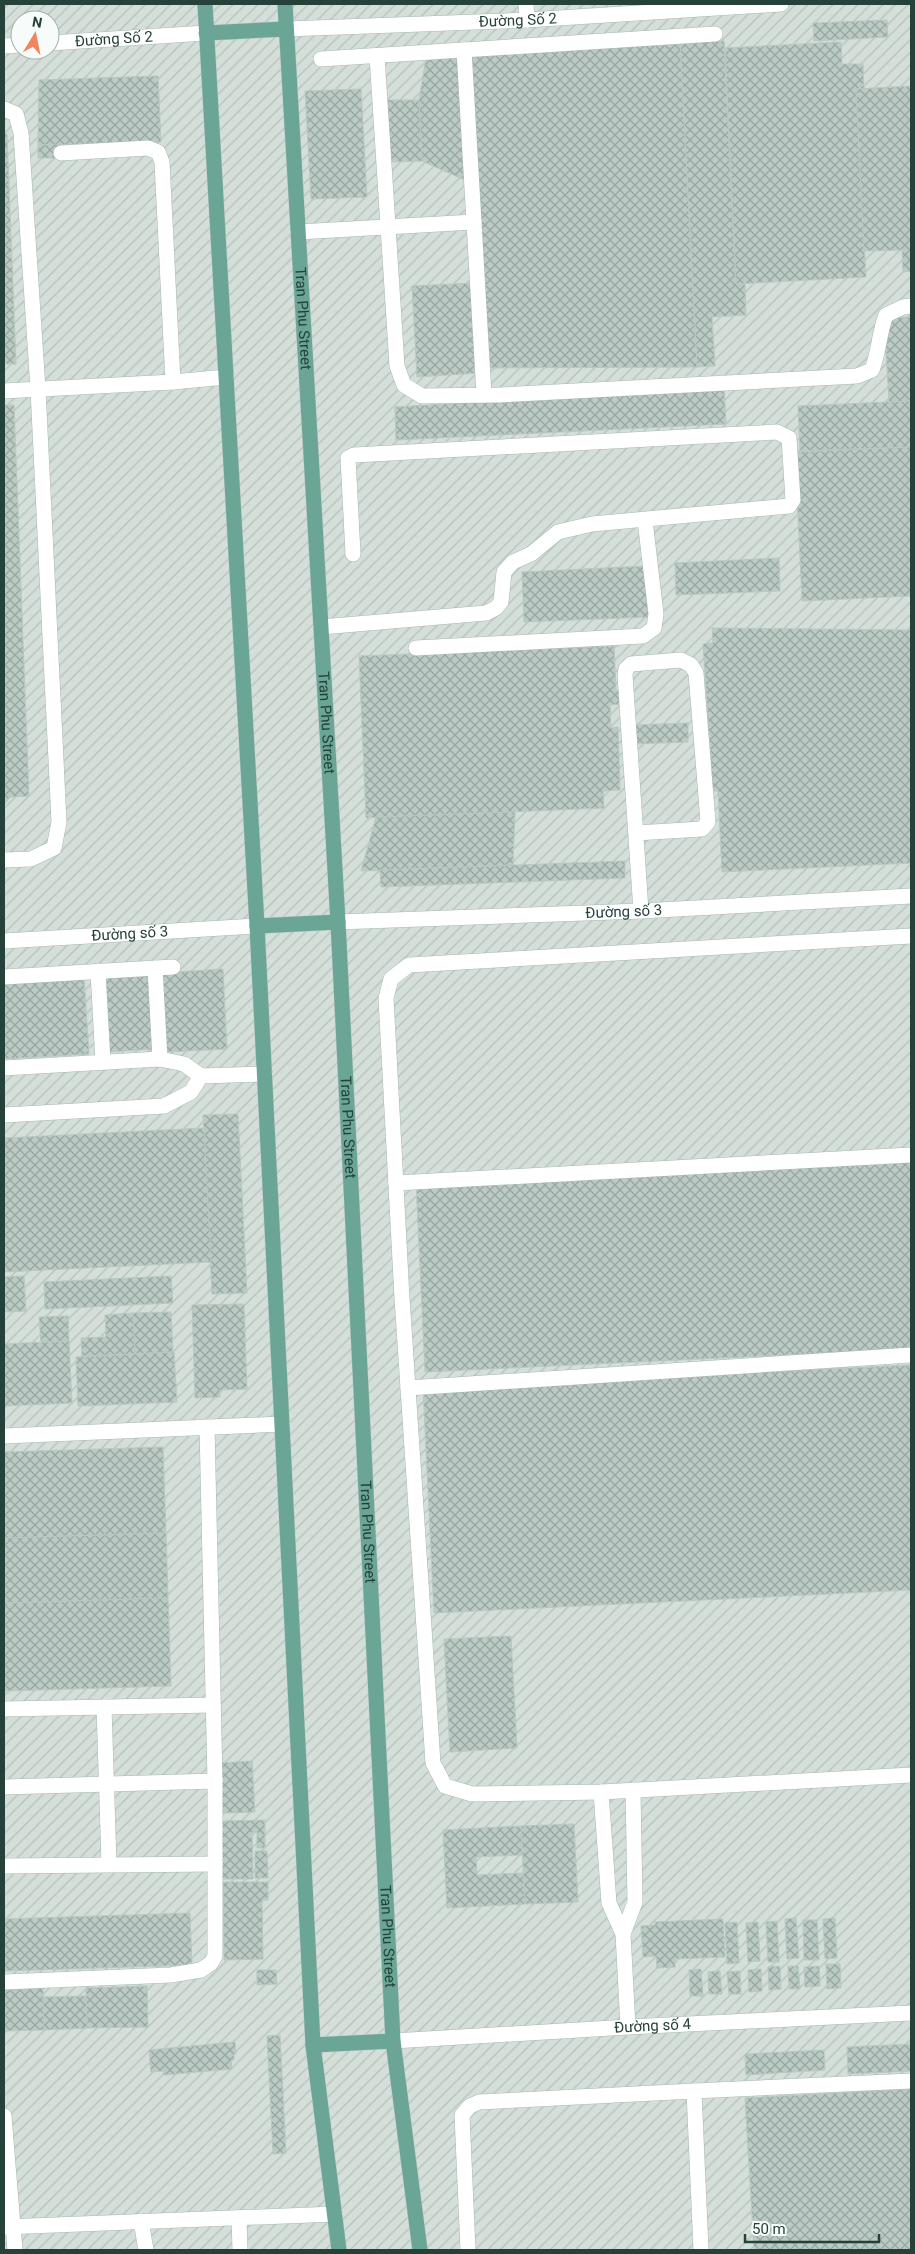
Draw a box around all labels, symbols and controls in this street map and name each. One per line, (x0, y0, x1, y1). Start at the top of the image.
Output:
street label: Đường Số 2 (479, 9, 557, 31)
north arrow (10, 10, 60, 60)
text: N (31, 13, 44, 31)
street label: Đường Số 2 (74, 27, 153, 50)
street label: Tran Phu Street (291, 267, 315, 370)
street label: Tran Phu Street (315, 671, 338, 775)
street label: Đường số 3 (585, 901, 663, 922)
street label: Đường số 3 (91, 922, 169, 945)
street label: Tran Phu Street (337, 1075, 360, 1179)
street label: Tran Phu Street (356, 1480, 379, 1584)
street label: Tran Phu Street (376, 1884, 399, 1988)
street label: Đường số 4 (614, 2015, 692, 2037)
scale bar (745, 2212, 879, 2244)
text: 50 m (752, 2220, 786, 2238)

